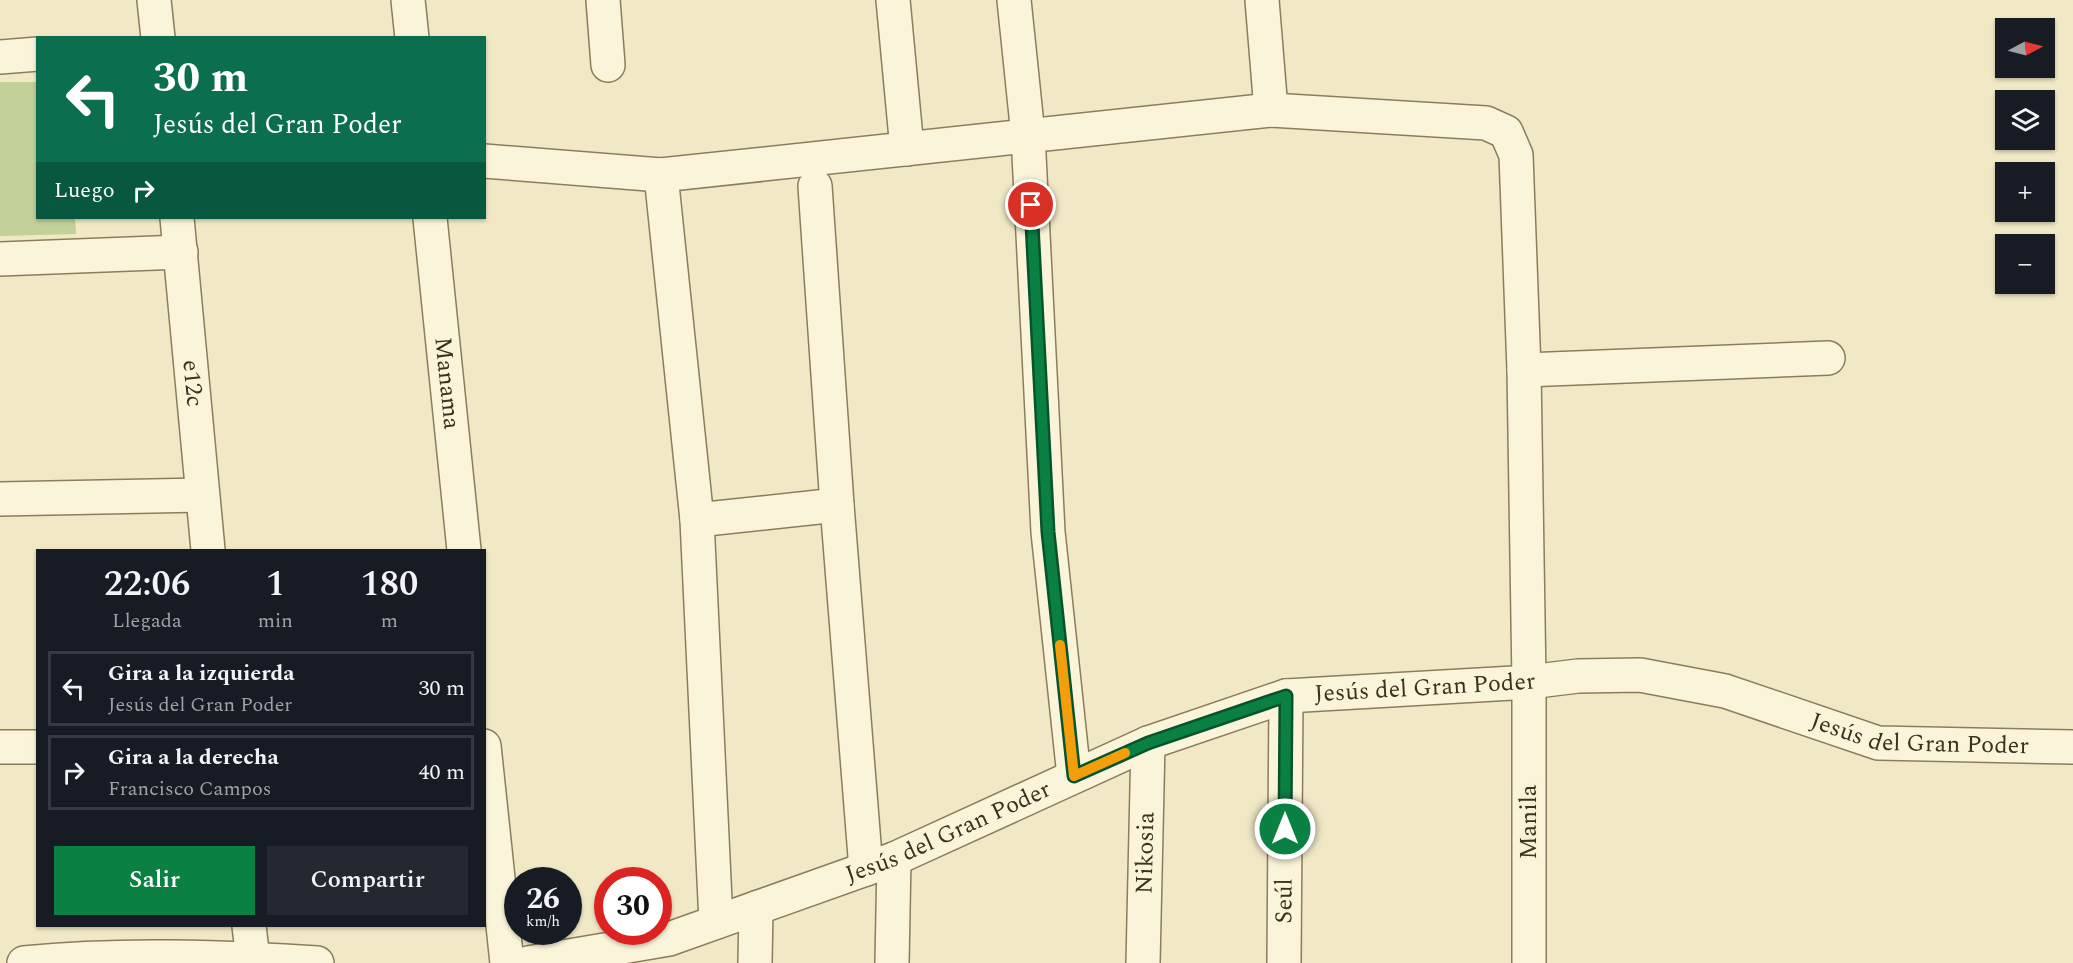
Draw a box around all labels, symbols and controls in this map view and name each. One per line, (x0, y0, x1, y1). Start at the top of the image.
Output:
north arrow (1995, 18, 2055, 78)
map controls (1995, 18, 2055, 294)
text: 30 m (153, 47, 248, 110)
icon: left (54, 60, 132, 138)
button: layers (1995, 90, 2055, 150)
text: Jesús del Gran Poder (153, 104, 402, 146)
button: + (1995, 162, 2055, 222)
text: Luego (54, 174, 115, 207)
icon: right (127, 174, 160, 207)
pin (1005, 179, 1056, 230)
icon: arrive (1014, 188, 1047, 221)
button: − (1995, 234, 2055, 294)
street label: Manama (424, 335, 470, 431)
street label: e12c (172, 358, 213, 408)
text: 22:06 (104, 557, 190, 612)
text: 1 (266, 557, 285, 612)
text: 180 (360, 557, 418, 612)
text: Llegada (112, 606, 182, 636)
text: min (258, 606, 293, 636)
text: m (381, 606, 398, 636)
text: Gira a la izquierda (108, 657, 295, 690)
street label: Jesús del Gran Poder (1313, 663, 1538, 712)
icon: left (57, 672, 90, 705)
text: 30 m (419, 672, 465, 705)
text: Jesús del Gran Poder (108, 690, 292, 720)
street label: Jesús del Gran Poder (1806, 703, 2029, 764)
text: Gira a la derecha (108, 741, 279, 774)
icon: right (57, 756, 90, 789)
text: 40 m (419, 756, 465, 789)
street label: Jesús del Gran Poder (840, 772, 1057, 893)
text: Francisco Campos (108, 774, 271, 804)
street label: Manila (1511, 784, 1547, 859)
position arrow (1253, 797, 1317, 861)
street label: Nikosia (1127, 811, 1164, 895)
button: Salir (54, 846, 255, 915)
button: Compartir (267, 846, 468, 915)
speed limit sign: 30 (594, 867, 672, 945)
text: 26 (526, 876, 560, 922)
street label: Seúl (1266, 878, 1303, 924)
text: km/h (526, 910, 560, 933)

